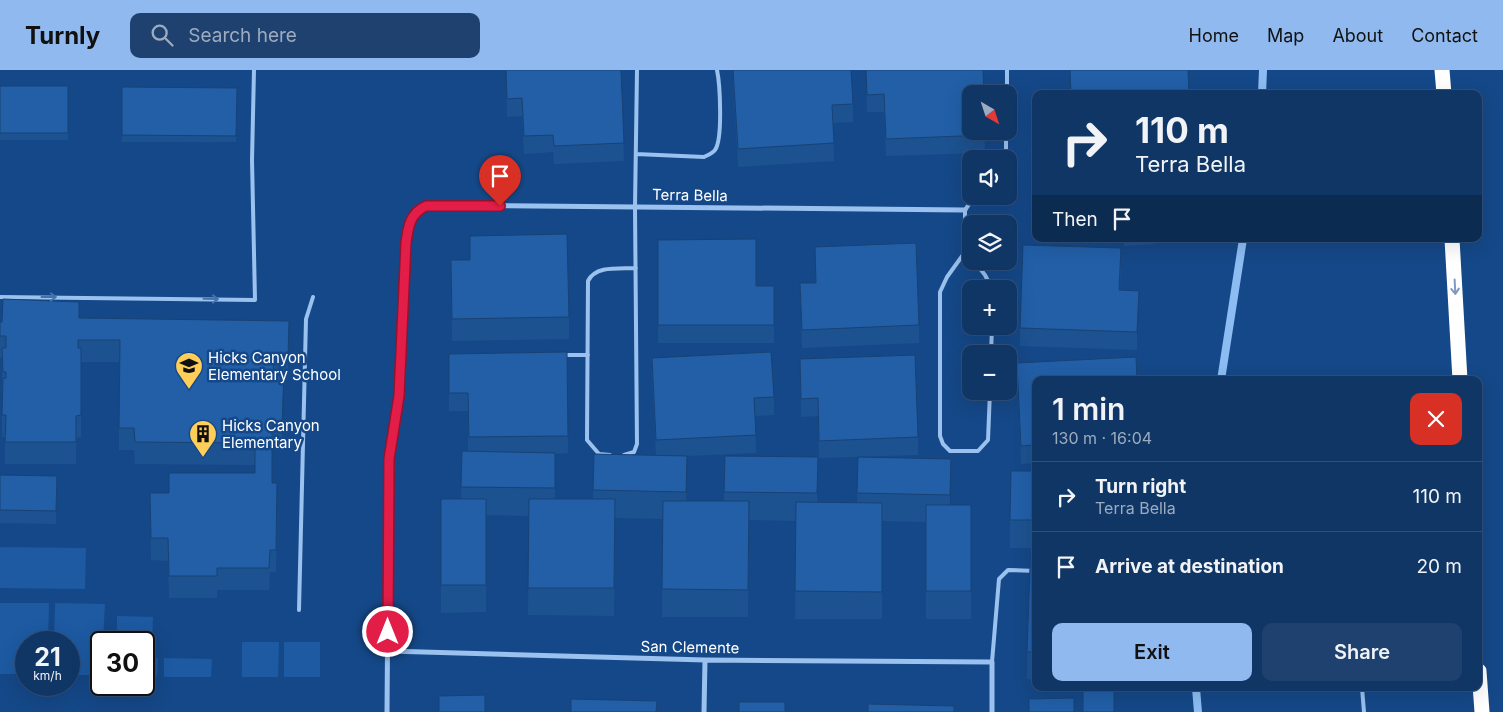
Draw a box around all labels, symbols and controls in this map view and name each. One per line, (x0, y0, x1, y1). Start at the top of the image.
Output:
search box (130, 13, 480, 58)
text: Turnly (25, 21, 100, 50)
icon: search (148, 21, 176, 49)
text: Search here (188, 24, 297, 47)
text: Home (1189, 25, 1239, 46)
text: Map (1267, 25, 1304, 46)
text: About (1332, 25, 1383, 46)
text: Contact (1411, 25, 1478, 46)
north arrow (962, 85, 1018, 140)
map controls (962, 85, 1017, 400)
text: 110 m (1135, 109, 1229, 151)
icon: right (1052, 110, 1117, 175)
button: sound (962, 150, 1017, 205)
text: Terra Bella (1135, 151, 1246, 177)
pin (479, 155, 521, 206)
icon: arrive (486, 162, 514, 190)
street label: Terra Bella (652, 185, 728, 205)
icon: arrive (1108, 205, 1136, 233)
text: Then (1052, 208, 1098, 231)
button: layers (962, 215, 1017, 270)
one-way arrow (1450, 279, 1459, 295)
button: + (962, 280, 1017, 335)
one-way arrow (40, 292, 56, 302)
one-way arrow (202, 294, 219, 304)
button: − (962, 345, 1017, 400)
place label: Hicks Canyon Elementary School (208, 348, 341, 384)
school or university icon: Hicks Canyon Elementary School (174, 351, 204, 390)
text: 1 min (1052, 391, 1125, 427)
button: close (1410, 393, 1462, 445)
place label: Hicks Canyon Elementary (222, 416, 320, 452)
building icon: Hicks Canyon Elementary (188, 419, 218, 458)
text: 130 m · 16:04 (1052, 428, 1152, 448)
text: Turn right (1095, 475, 1186, 498)
icon: right (1052, 483, 1080, 511)
text: 110 m (1413, 485, 1462, 508)
text: Terra Bella (1095, 498, 1176, 518)
icon: arrive (1052, 553, 1080, 581)
text: Arrive at destination (1095, 555, 1284, 578)
text: 20 m (1416, 555, 1462, 578)
position arrow (361, 605, 413, 657)
button: Exit (1052, 623, 1252, 681)
button: Share (1262, 623, 1462, 681)
speed limit sign: 30 (90, 631, 155, 696)
street label: San Clemente (640, 637, 740, 657)
text: 21 (34, 642, 61, 672)
text: km/h (33, 668, 62, 683)

